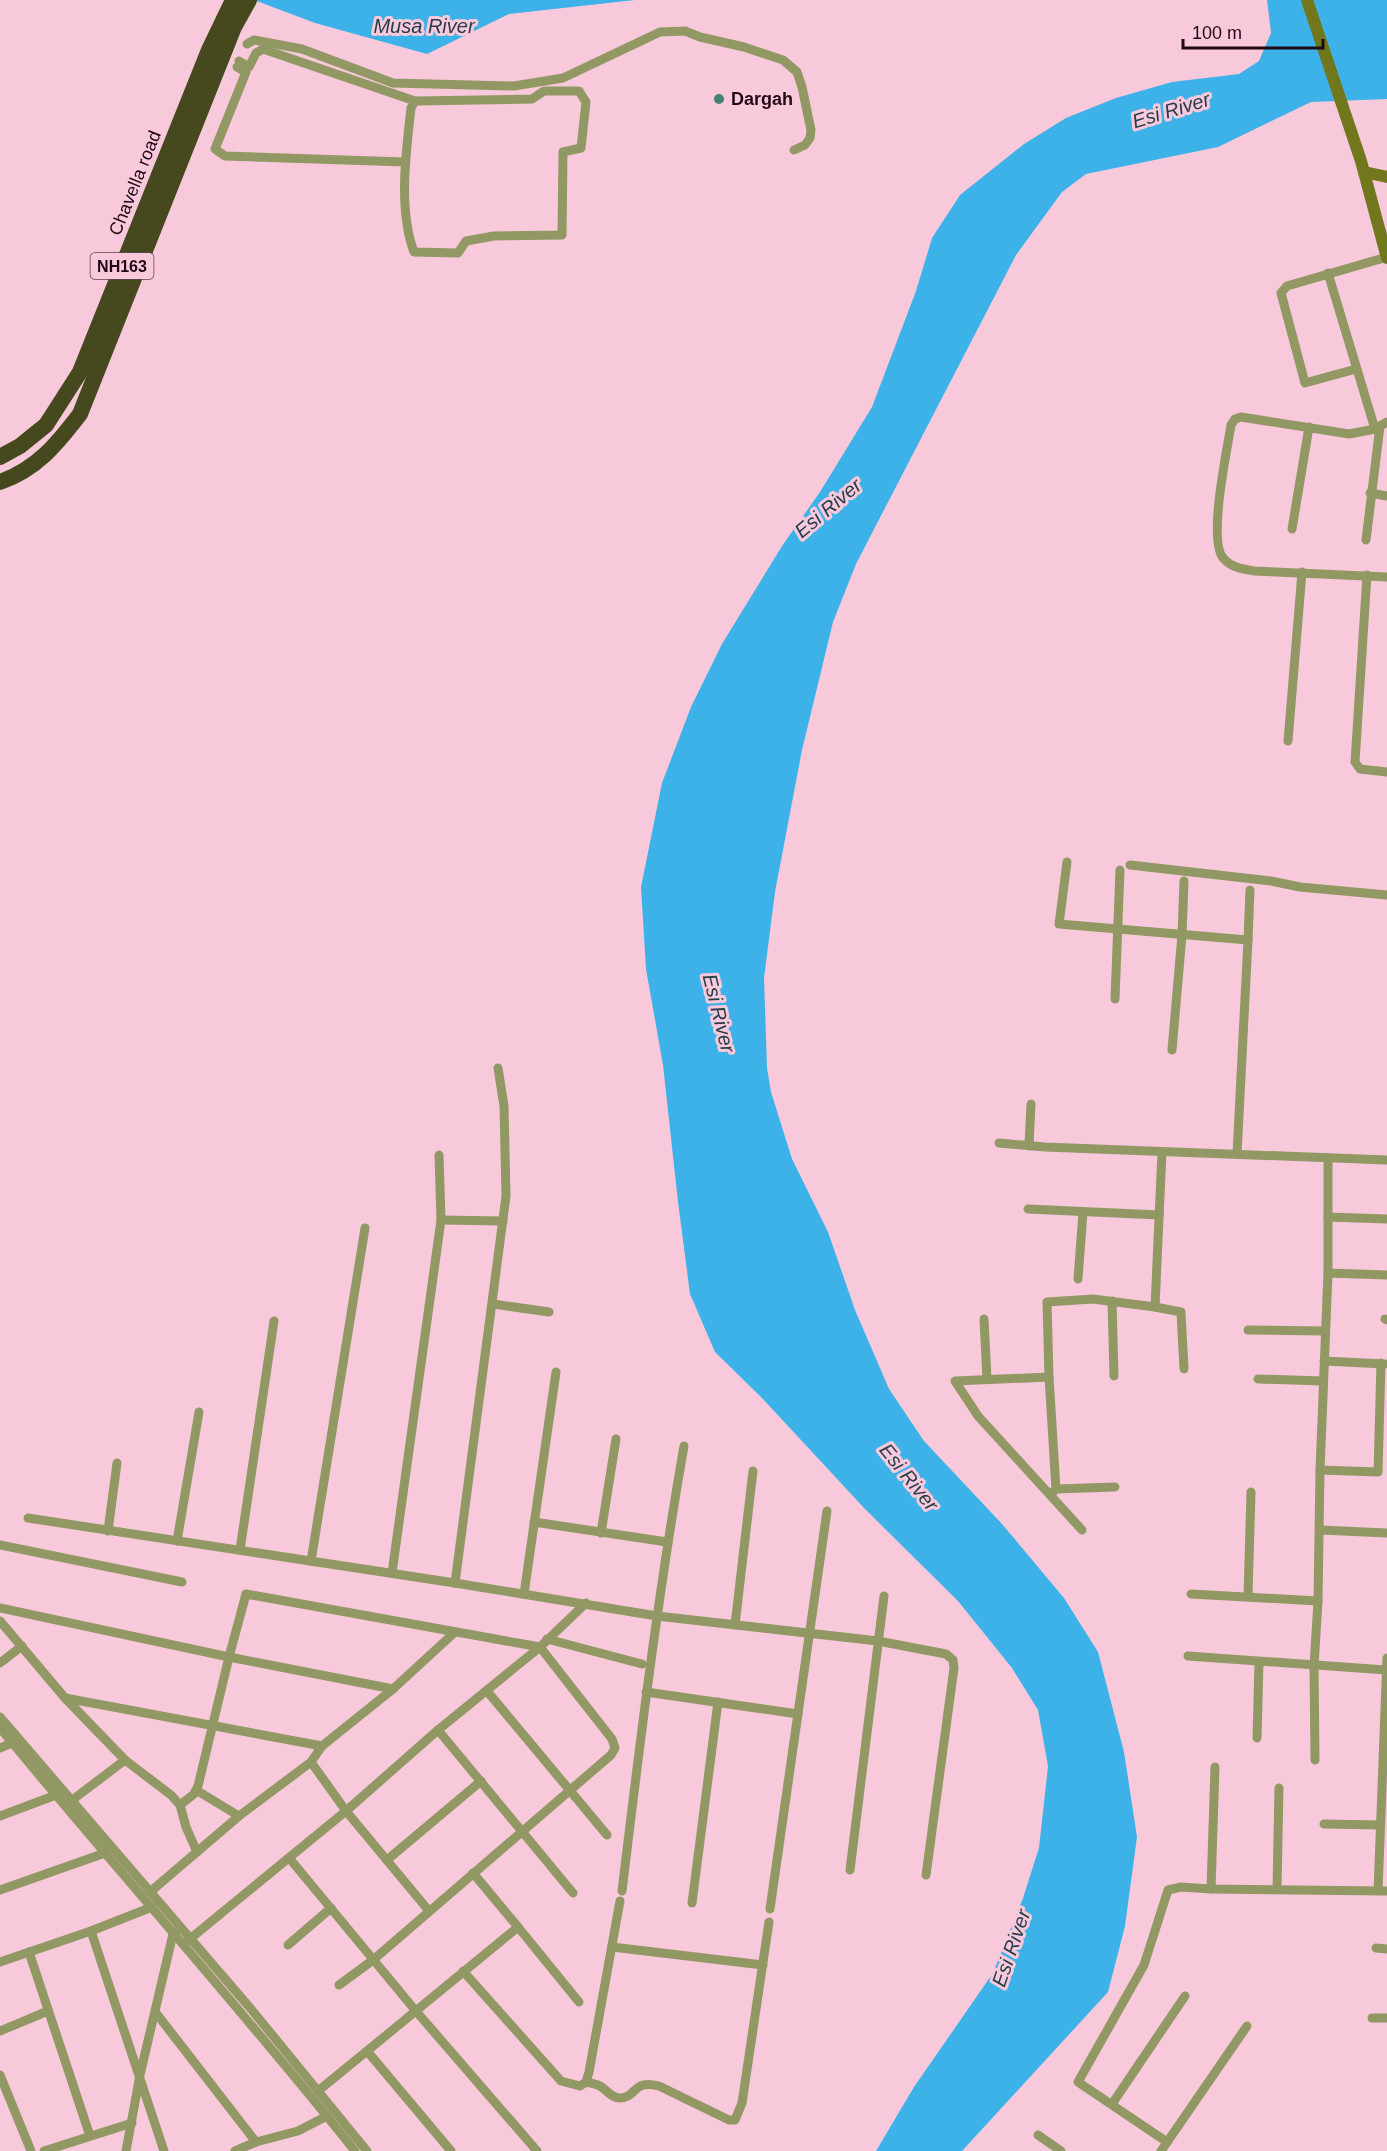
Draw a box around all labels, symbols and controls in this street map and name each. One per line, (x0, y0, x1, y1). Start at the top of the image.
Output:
scale bar (1183, 12, 1322, 50)
water label: Musa River (373, 15, 476, 37)
text: 100 m (1192, 23, 1242, 43)
water label: Esi River (1130, 87, 1214, 132)
place label: Dargah (731, 89, 793, 109)
marker: Dargah (712, 92, 726, 106)
street label: Chavella road (105, 128, 165, 238)
road number: NH163 (90, 253, 154, 279)
water label: Esi River (790, 473, 867, 542)
water label: Esi River (699, 972, 740, 1056)
water label: Esi River (875, 1439, 944, 1516)
water label: Esi River (988, 1905, 1035, 1989)

